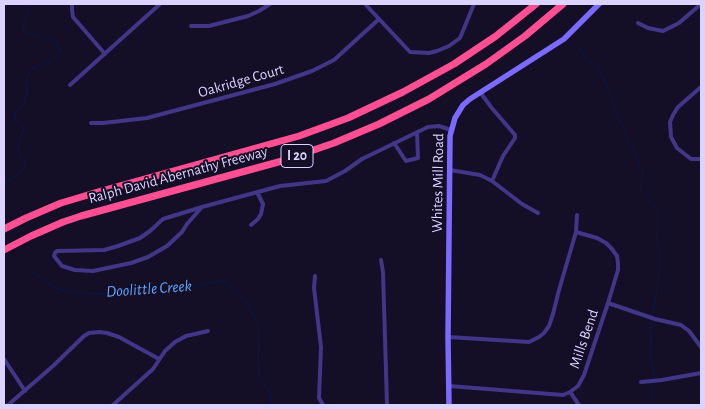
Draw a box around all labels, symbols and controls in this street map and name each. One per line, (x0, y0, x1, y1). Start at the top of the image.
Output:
street label: Oakridge Court (196, 60, 286, 102)
street label: Whites Mill Road (428, 133, 448, 233)
street label: Ralph David Abernathy Freeway (86, 142, 270, 208)
road number: I 20 (281, 144, 313, 168)
water label: Doolittle Creek (106, 276, 192, 302)
street label: Mills Bend (566, 307, 602, 371)

